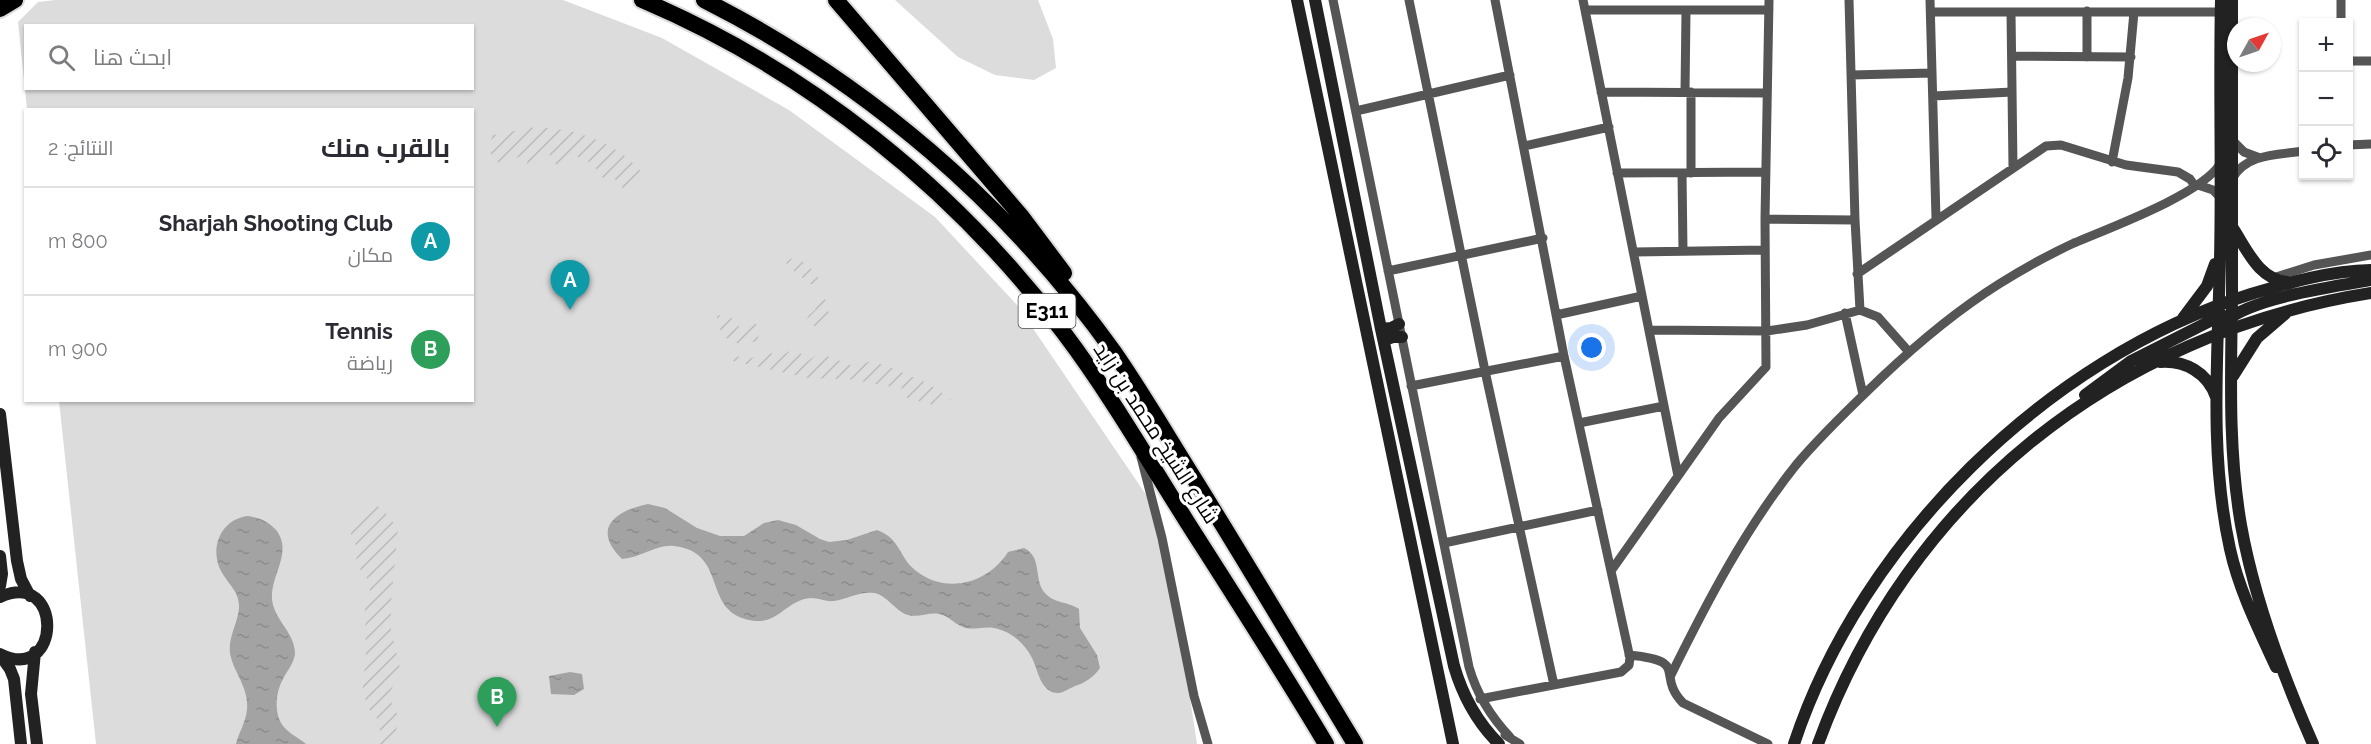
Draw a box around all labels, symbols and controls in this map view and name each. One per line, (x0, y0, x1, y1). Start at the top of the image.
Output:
north arrow (2227, 18, 2281, 72)
map controls (2299, 18, 2353, 180)
button: + (2299, 18, 2353, 72)
search box (24, 24, 474, 90)
icon: search (45, 41, 78, 74)
text: ابحث هنا (93, 44, 172, 70)
button: − (2299, 72, 2353, 126)
button: locate (2299, 126, 2353, 180)
text: بالقرب منك (321, 133, 450, 163)
text: النتائج: 2 (48, 136, 114, 160)
text: Sharjah Shooting Club (159, 210, 393, 236)
text: 800 m (48, 229, 108, 253)
text: A (424, 229, 437, 253)
text: مكان (348, 243, 393, 267)
pin: A (550, 260, 590, 310)
road number: E311 (1018, 294, 1076, 328)
text: Tennis (325, 318, 393, 344)
your location (1577, 333, 1606, 362)
text: 900 m (48, 337, 108, 361)
text: B (424, 337, 437, 361)
street label: شارع الشيخ محمد بن زايد (1087, 338, 1224, 529)
text: رياضة (347, 351, 393, 375)
pin: B (478, 678, 516, 727)

